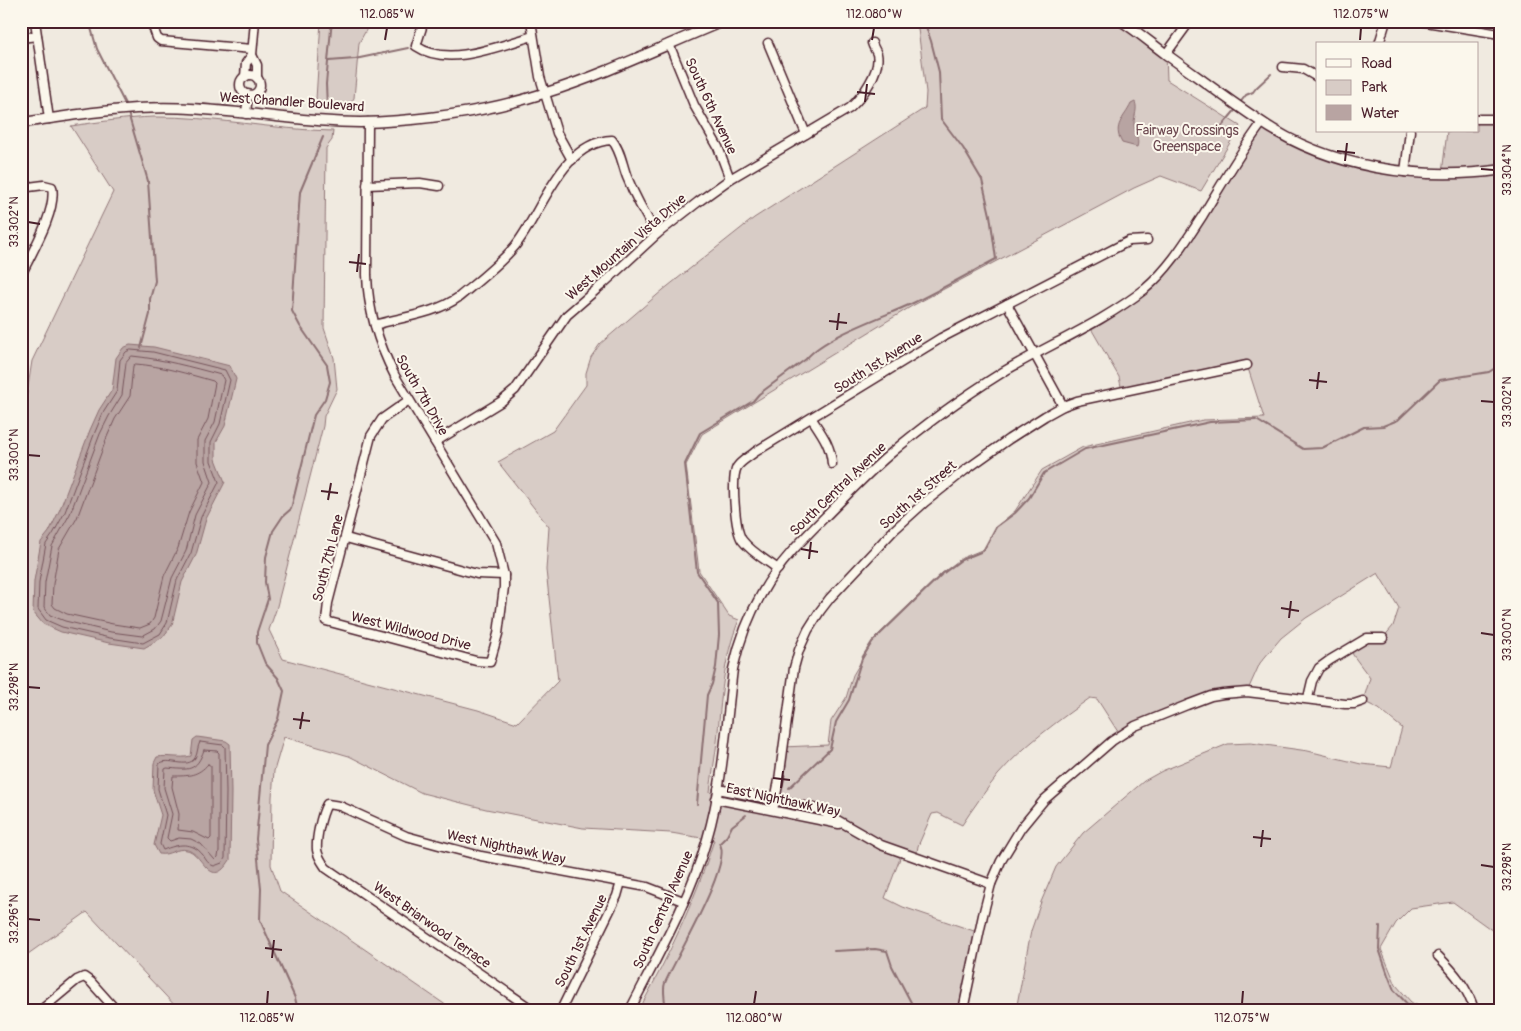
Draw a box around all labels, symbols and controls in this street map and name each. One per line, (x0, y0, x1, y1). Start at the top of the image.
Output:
text: 112.085°W (360, 7, 414, 22)
text: 112.080°W (846, 7, 902, 22)
text: 112.075°W (1333, 7, 1389, 22)
legend (1316, 42, 1478, 132)
text: Road (1361, 54, 1392, 73)
street label: South 6th Avenue (681, 55, 741, 157)
text: Park (1361, 78, 1388, 97)
street label: West Chandler Boulevard (219, 88, 365, 116)
text: Water (1361, 104, 1400, 123)
park label: Fairway Crossings Greenspace (1135, 122, 1240, 155)
text: 33.304°N (1500, 144, 1515, 196)
street label: West Mountain Vista Drive (562, 190, 690, 304)
text: 33.302°N (7, 197, 22, 248)
street label: South 1st Avenue (830, 329, 926, 397)
street label: South 7th Drive (392, 352, 452, 439)
text: 33.302°N (1500, 377, 1515, 428)
text: 33.300°N (7, 429, 22, 481)
street label: South Central Avenue (786, 439, 890, 539)
street label: South 1st Street (876, 457, 960, 533)
street label: South 7th Lane (309, 512, 347, 603)
street label: West Wildwood Drive (349, 608, 473, 654)
text: 33.300°N (1500, 609, 1515, 661)
text: 33.298°N (7, 663, 22, 711)
street label: East Nighthawk Way (725, 780, 841, 820)
street label: West Nighthawk Way (445, 826, 567, 868)
text: 33.298°N (1500, 843, 1515, 891)
street label: South Central Avenue (629, 848, 697, 972)
street label: West Briarwood Terrace (370, 878, 494, 972)
street label: South 1st Avenue (551, 892, 611, 990)
text: 33.296°N (7, 894, 22, 944)
text: 112.085°W (240, 1011, 294, 1026)
text: 112.080°W (726, 1011, 782, 1026)
text: 112.075°W (1214, 1011, 1270, 1026)

